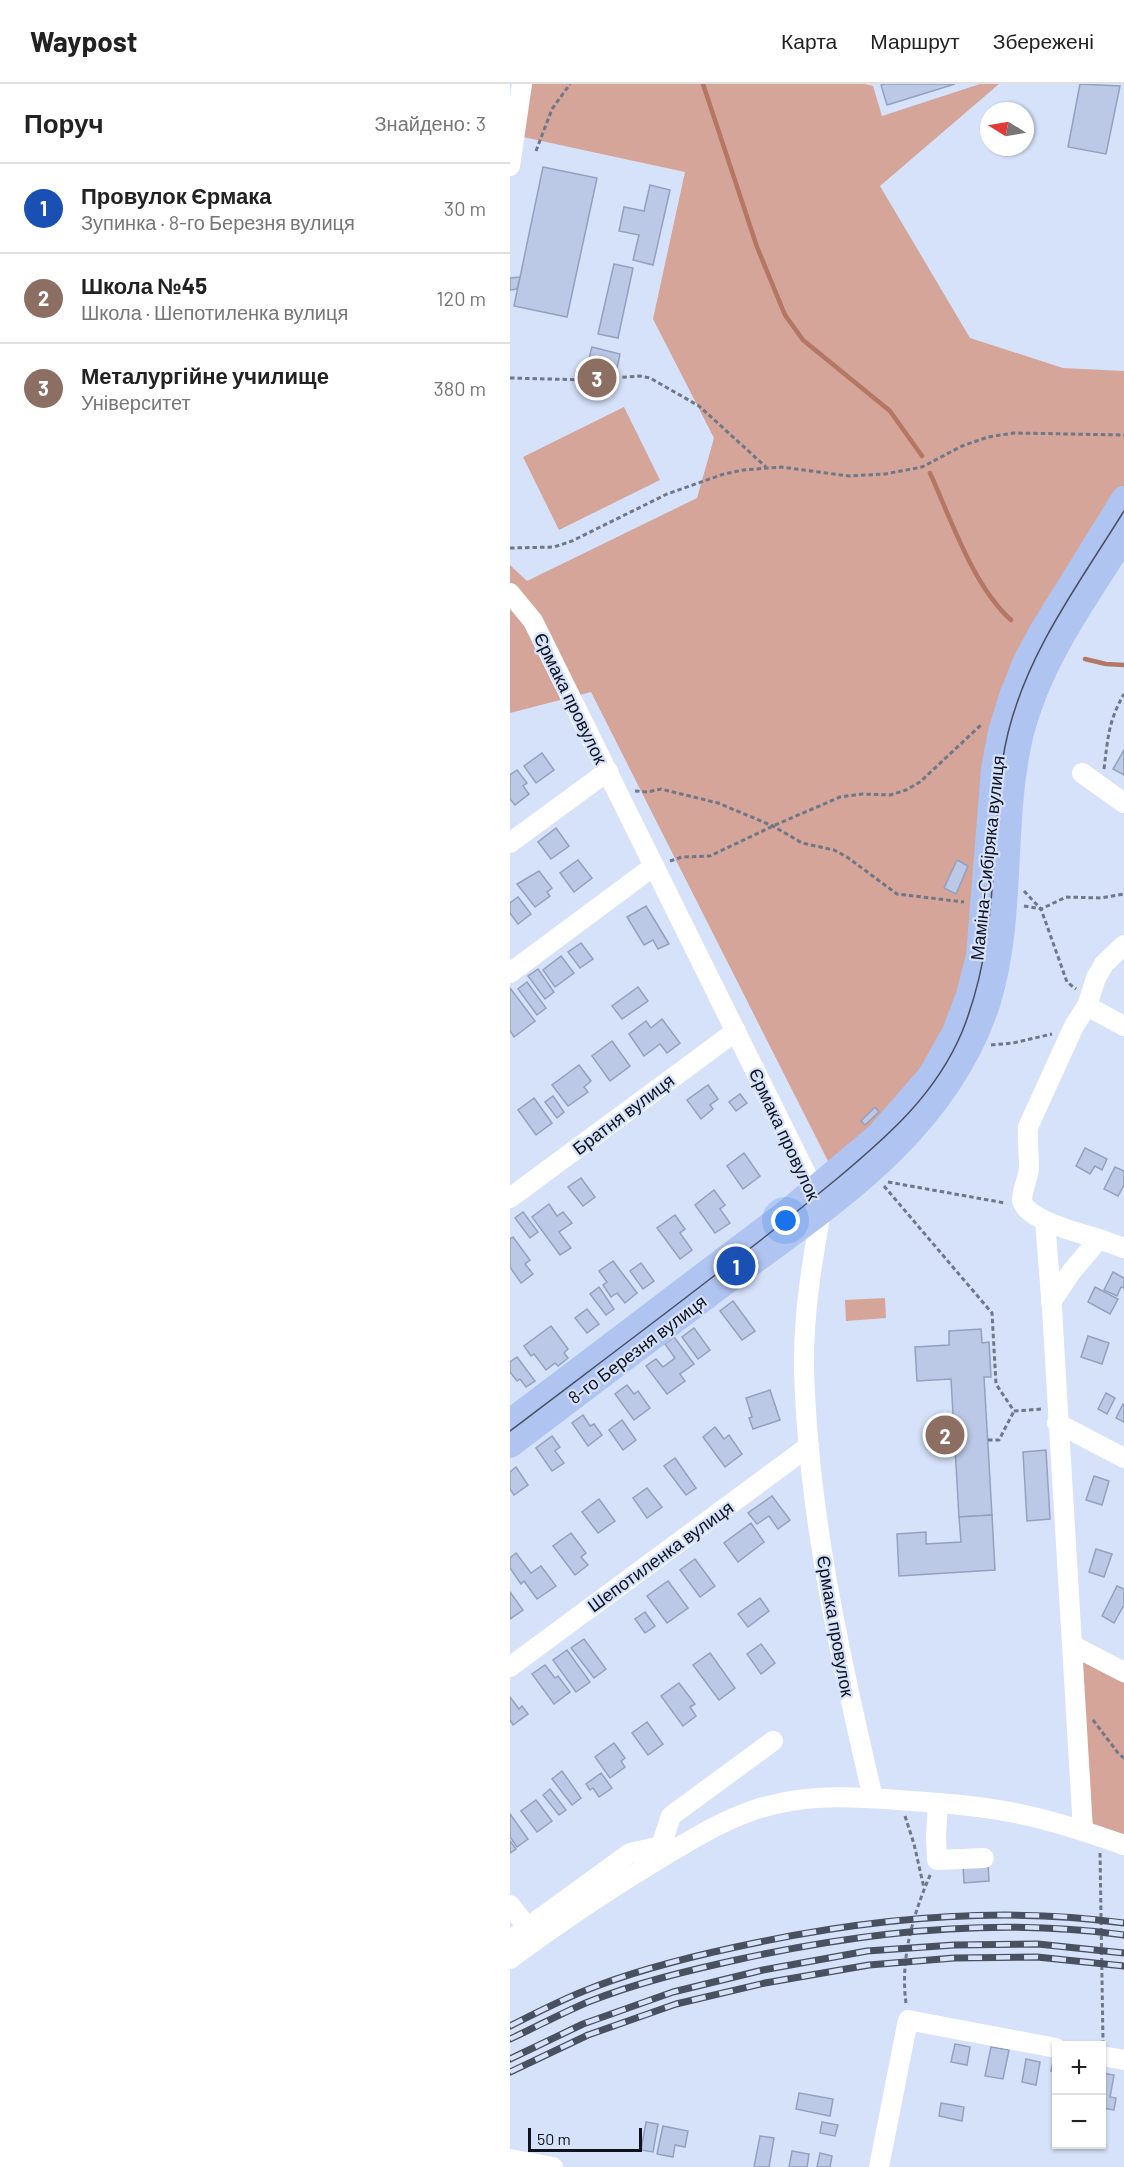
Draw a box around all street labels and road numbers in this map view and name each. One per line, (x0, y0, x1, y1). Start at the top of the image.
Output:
street label: Єрмака провулок (530, 629, 612, 767)
street label: Маміна-Сибіряка вулиця (965, 755, 1009, 961)
street label: Єрмака провулок (745, 1064, 825, 1204)
street label: Братня вулиця (568, 1069, 678, 1159)
street label: 8-го Березня вулиця (563, 1290, 711, 1408)
street label: Шепотиленка вулиця (583, 1496, 737, 1616)
street label: Єрмака провулок (813, 1553, 859, 1699)

